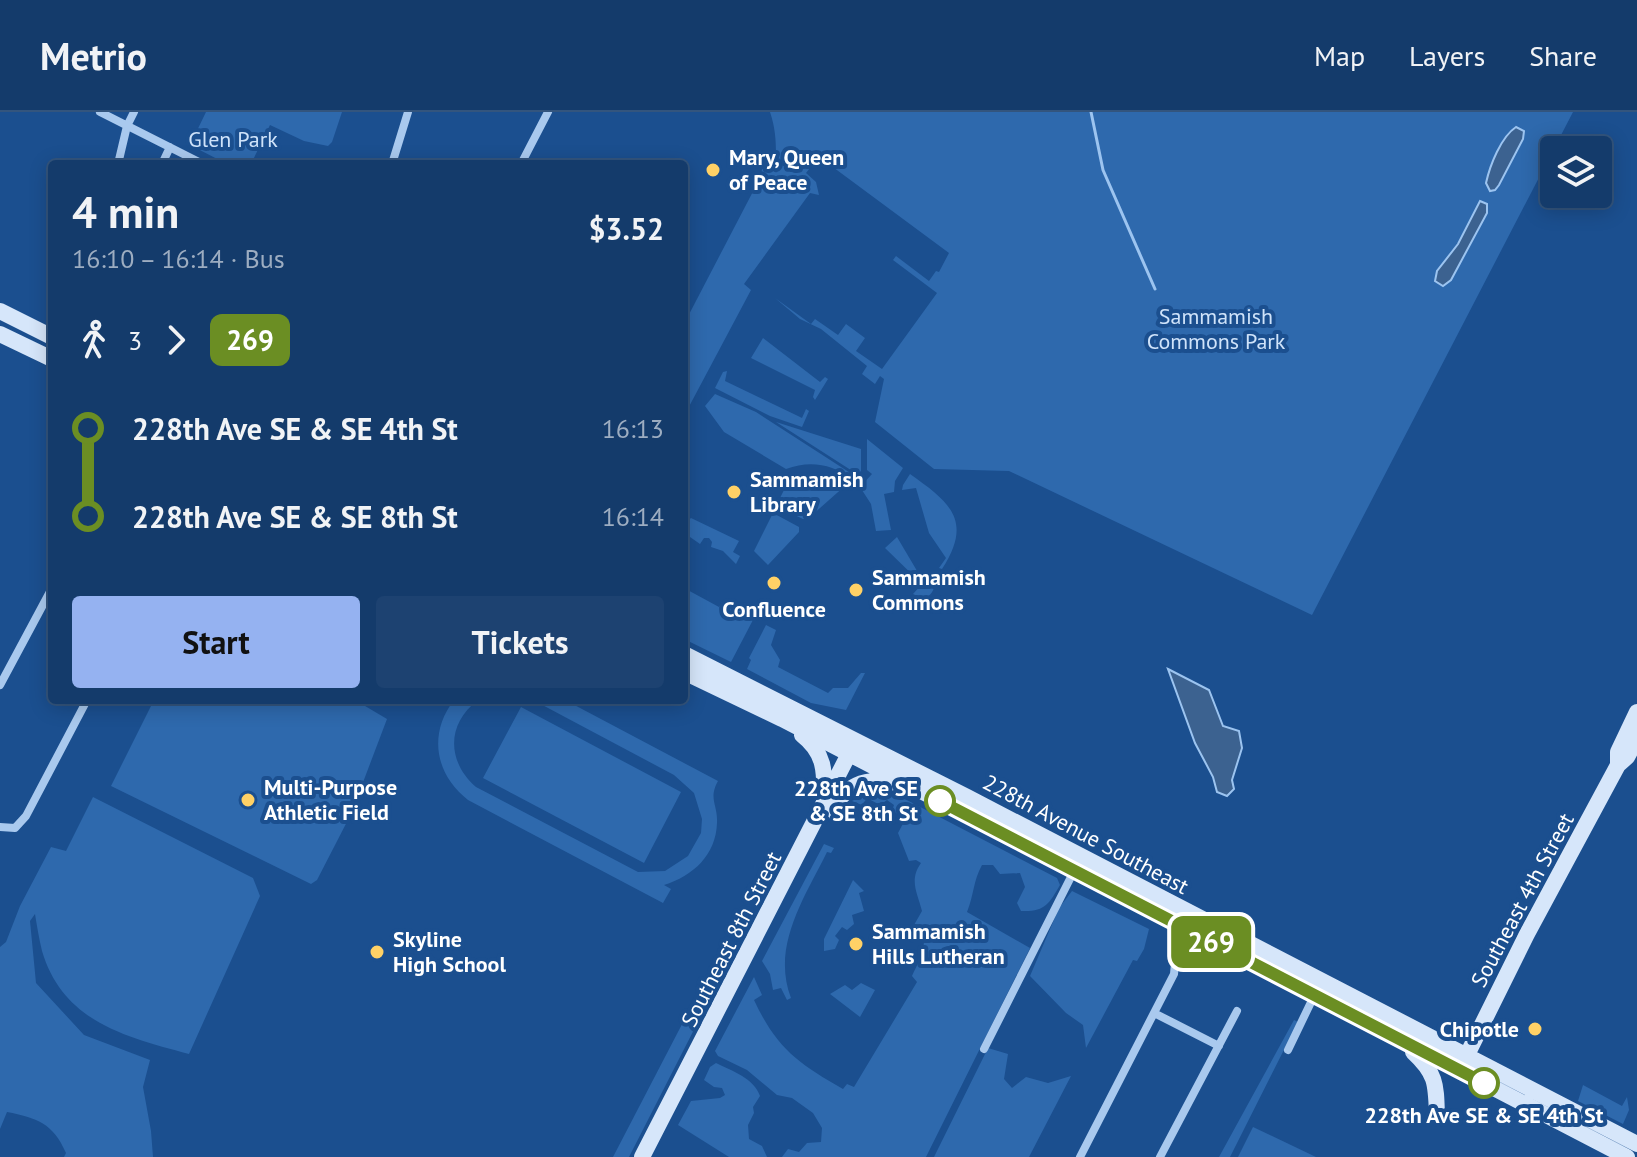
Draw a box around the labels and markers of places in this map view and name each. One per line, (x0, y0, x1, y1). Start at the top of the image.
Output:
place label: Mary, Queen of Peace (729, 143, 844, 196)
marker: Mary, Queen of Peace (704, 161, 722, 179)
place label: Sammamish Library (750, 465, 864, 518)
marker: Sammamish Library (725, 483, 743, 501)
place label: Sammamish Commons (872, 563, 986, 616)
marker: Confluence (765, 574, 783, 592)
marker: Sammamish Commons (847, 581, 865, 599)
place label: Confluence (722, 595, 826, 623)
place label: Multi-Purpose Athletic Field (264, 773, 397, 826)
place label: 228th Ave SE & SE 8th St (794, 774, 918, 827)
marker: 228th Ave SE & SE 8th St (925, 786, 955, 816)
marker: Multi-Purpose Athletic Field (239, 791, 257, 809)
place label: Sammamish Hills Lutheran (872, 917, 1005, 970)
place label: Skyline High School (393, 925, 506, 978)
marker: Sammamish Hills Lutheran (847, 935, 865, 953)
marker: Skyline High School (368, 943, 386, 961)
place label: Chipotle (1440, 1015, 1519, 1043)
marker: Chipotle (1526, 1020, 1544, 1038)
marker: 228th Ave SE & SE 4th St (1469, 1068, 1499, 1098)
place label: 228th Ave SE & SE 4th St (1365, 1101, 1604, 1129)

